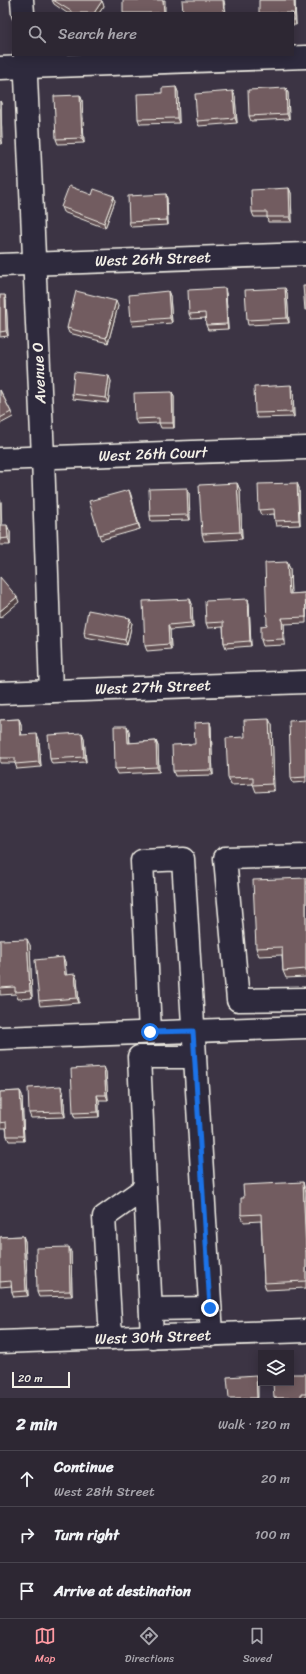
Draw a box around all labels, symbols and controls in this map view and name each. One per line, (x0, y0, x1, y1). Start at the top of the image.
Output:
search box (12, 12, 294, 56)
text: Search here (58, 21, 137, 47)
icon: search (26, 23, 48, 45)
street label: West 26th Street (95, 244, 212, 274)
street label: Avenue O (24, 341, 54, 405)
street label: West 26th Court (98, 439, 209, 469)
street label: West 27th Street (95, 672, 212, 702)
route start (141, 1023, 159, 1041)
route end (201, 1299, 219, 1317)
street label: West 30th Street (94, 1322, 212, 1352)
map controls (258, 1350, 294, 1386)
button: layers (258, 1350, 294, 1386)
text: 20 m (18, 1369, 43, 1388)
scale bar (12, 1370, 70, 1389)
text: 2 min (16, 1409, 57, 1439)
text: Walk · 120 m (218, 1413, 290, 1436)
text: Continue (54, 1454, 114, 1480)
text: 20 m (261, 1467, 290, 1490)
icon: ahead (16, 1468, 38, 1490)
text: West 28th Street (54, 1480, 155, 1503)
text: Turn right (54, 1522, 119, 1548)
text: 100 m (255, 1523, 290, 1546)
icon: right (16, 1524, 38, 1546)
text: Arrive at destination (54, 1578, 191, 1604)
icon: arrive (16, 1580, 38, 1602)
tab: Map (34, 1625, 56, 1668)
tab: Directions (125, 1625, 174, 1668)
tab: Saved (243, 1625, 272, 1668)

